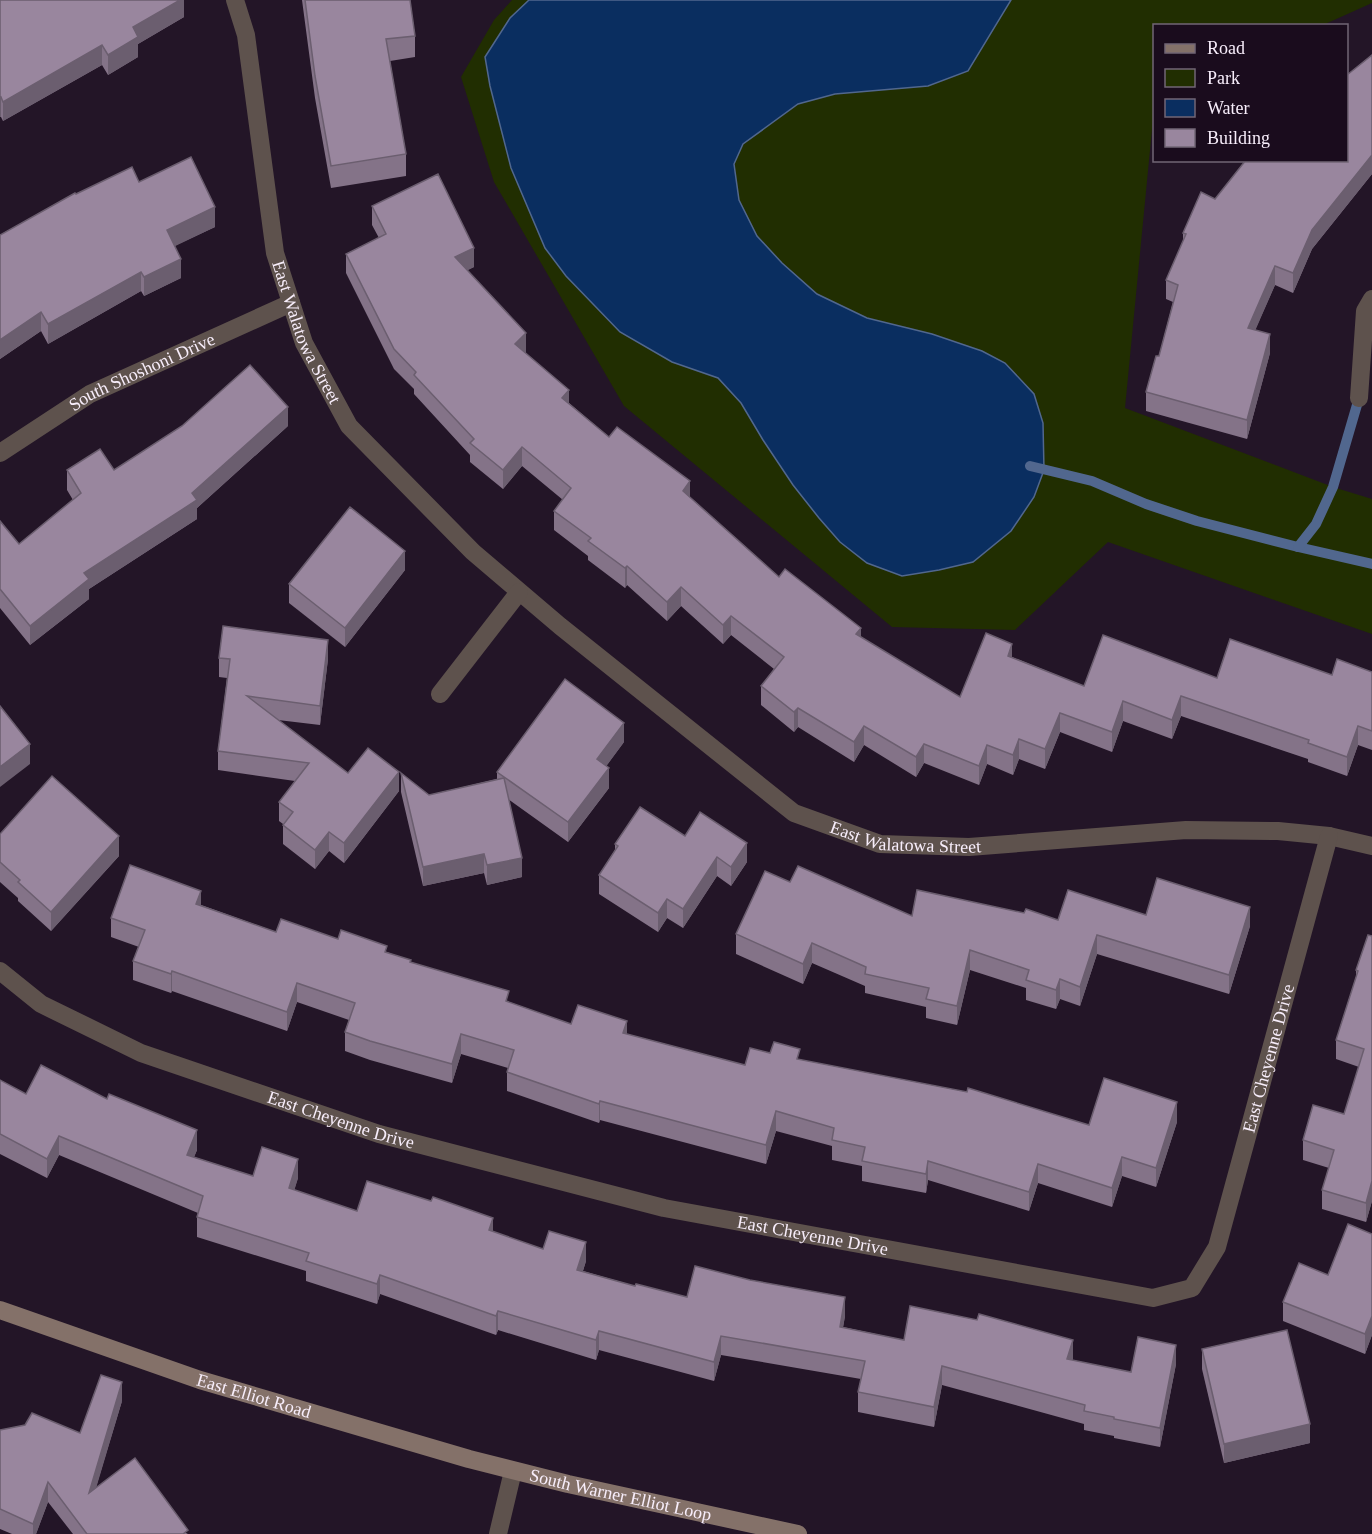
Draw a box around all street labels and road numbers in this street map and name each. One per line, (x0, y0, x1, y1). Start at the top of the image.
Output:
street label: East Walatowa Street (268, 258, 345, 407)
street label: South Shoshoni Drive (65, 329, 218, 415)
street label: East Walatowa Street (827, 817, 982, 857)
street label: East Cheyenne Drive (1239, 982, 1298, 1135)
street label: East Cheyenne Drive (265, 1087, 416, 1153)
street label: East Cheyenne Drive (736, 1212, 890, 1259)
street label: East Elliot Road (194, 1370, 313, 1422)
street label: South Warner Elliot Loop (527, 1465, 713, 1525)

